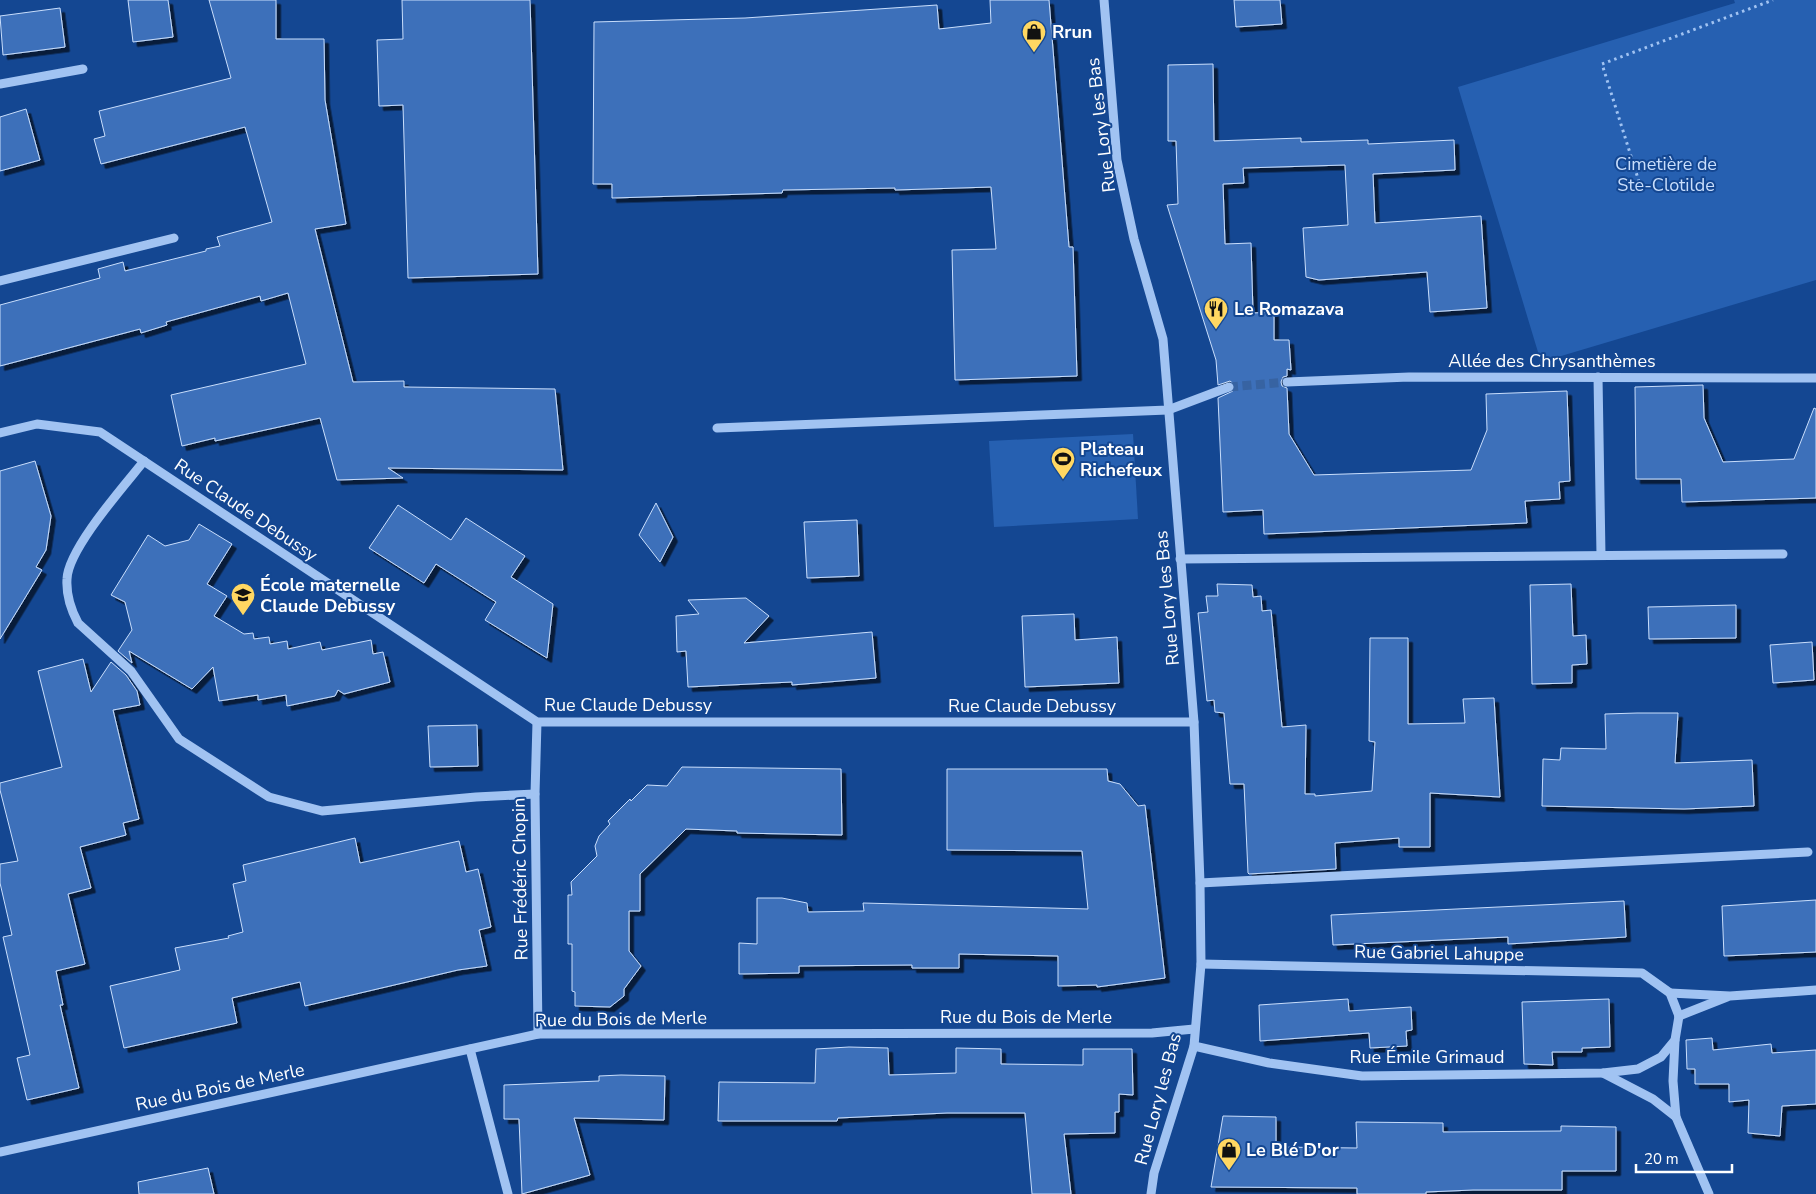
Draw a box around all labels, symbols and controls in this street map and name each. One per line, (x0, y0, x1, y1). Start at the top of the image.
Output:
shop icon: Rrun (1021, 19, 1047, 53)
place label: Rrun (1052, 20, 1092, 44)
street label: Rue Lory les Bas (1081, 56, 1121, 194)
park label: Cimetière de Ste-Clotilde (1615, 152, 1717, 197)
restaurant icon: Le Romazava (1203, 296, 1229, 330)
place label: Le Romazava (1234, 297, 1344, 321)
street label: Allée des Chrysanthèmes (1448, 349, 1656, 373)
place label: Plateau Richefeux (1080, 437, 1162, 482)
sports icon: Plateau Richefeux (1050, 446, 1076, 480)
street label: Rue Claude Debussy (170, 453, 323, 567)
street label: Rue Lory les Bas (1149, 530, 1185, 666)
place label: École maternelle Claude Debussy (260, 573, 401, 618)
school or university icon: École maternelle Claude Debussy (230, 582, 256, 616)
street label: Rue Claude Debussy (544, 693, 713, 717)
street label: Rue Claude Debussy (948, 694, 1117, 718)
street label: Rue Frédéric Chopin (507, 797, 533, 961)
street label: Rue Gabriel Lahuppe (1354, 940, 1524, 966)
street label: Rue du Bois de Merle (535, 1005, 707, 1033)
street label: Rue du Bois de Merle (940, 1005, 1112, 1029)
street label: Rue Lory les Bas (1129, 1031, 1187, 1167)
street label: Rue Émile Grimaud (1349, 1045, 1505, 1069)
street label: Rue du Bois de Merle (133, 1057, 307, 1117)
shop icon: Le Blé D'or (1216, 1137, 1242, 1171)
place label: Le Blé D'or (1246, 1138, 1339, 1162)
scale bar (1636, 1142, 1732, 1174)
text: 20 m (1644, 1149, 1679, 1169)

